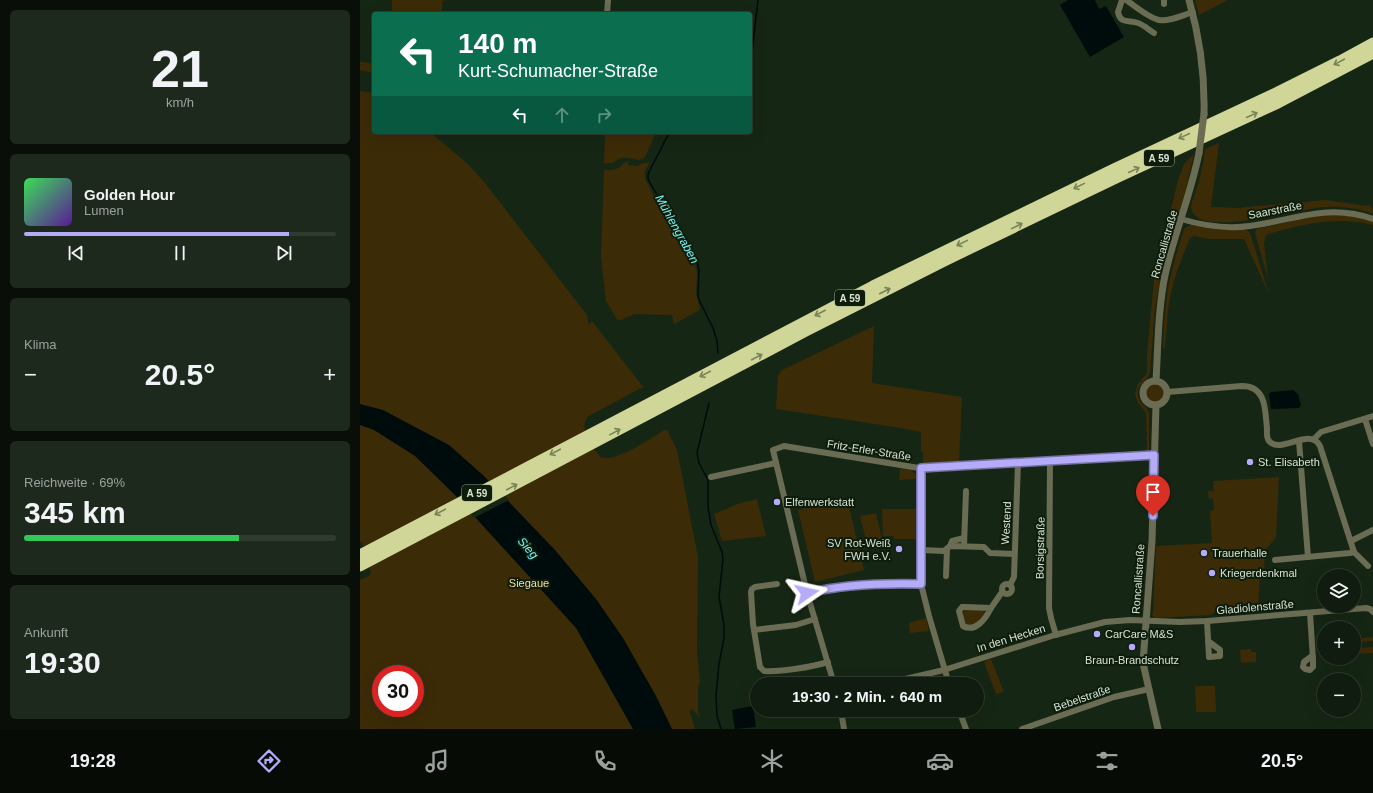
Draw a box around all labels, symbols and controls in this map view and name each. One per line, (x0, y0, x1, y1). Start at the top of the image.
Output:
icon: left (392, 28, 444, 80)
text: 140 m (458, 28, 537, 59)
text: 21 (151, 40, 209, 98)
one-way arrow (1333, 58, 1345, 66)
text: Kurt-Schumacher-Straße (458, 61, 658, 81)
text: km/h (166, 95, 194, 110)
icon: left (509, 104, 531, 126)
icon: ahead (551, 104, 573, 126)
icon: right (593, 104, 615, 126)
one-way arrow (1245, 111, 1257, 118)
one-way arrow (1178, 133, 1190, 140)
road number: A 59 (1144, 150, 1174, 166)
one-way arrow (1127, 166, 1139, 173)
one-way arrow (1073, 183, 1085, 190)
text: Golden Hour (84, 186, 175, 203)
water label: Mühlengraben (652, 192, 702, 266)
street label: Saarstraße (1247, 199, 1303, 221)
text: Lumen (84, 203, 124, 218)
street label: Roncallistraße (1149, 209, 1179, 279)
one-way arrow (1010, 222, 1022, 229)
one-way arrow (956, 240, 968, 247)
icon: previous (65, 242, 87, 264)
icon: pause (169, 242, 191, 264)
icon: next (273, 242, 295, 264)
one-way arrow (879, 287, 891, 294)
road number: A 59 (835, 290, 865, 306)
one-way arrow (814, 310, 826, 318)
text: Klima (24, 337, 57, 352)
one-way arrow (751, 353, 763, 360)
text: 20.5° (145, 358, 215, 391)
text: − (24, 362, 37, 387)
text: + (323, 362, 336, 387)
one-way arrow (699, 370, 711, 378)
one-way arrow (609, 428, 621, 435)
street label: Fritz-Erler-Straße (826, 437, 912, 463)
one-way arrow (549, 449, 561, 456)
place label: St. Elisabeth (1258, 456, 1320, 468)
marker: St. Elisabeth (1245, 457, 1255, 467)
text: Reichweite · 69% (24, 475, 125, 490)
pin (1136, 475, 1170, 516)
icon: arrive (1142, 481, 1164, 503)
one-way arrow (506, 483, 518, 490)
road number: A 59 (462, 485, 492, 501)
text: 345 km (24, 496, 126, 529)
place label: Elfenwerkstatt (785, 496, 854, 508)
marker: Elfenwerkstatt (772, 497, 782, 507)
street label: Westend (999, 501, 1013, 545)
one-way arrow (434, 509, 446, 517)
street label: Borsigstraße (1033, 517, 1047, 579)
water label: Sieg (515, 534, 541, 562)
place label: SV Rot-Weiß FWH e.V. (827, 537, 891, 562)
marker: SV Rot-Weiß FWH e.V. (894, 544, 904, 554)
street label: Roncallistraße (1130, 544, 1146, 614)
place label: Trauerhalle (1212, 547, 1267, 559)
marker: Trauerhalle (1199, 548, 1209, 558)
place label: Kriegerdenkmal (1220, 567, 1297, 579)
marker: Kriegerdenkmal (1207, 568, 1217, 578)
map controls (1317, 569, 1361, 717)
button: layers (1317, 569, 1361, 613)
position arrow (786, 572, 828, 614)
park label: Siegaue (509, 577, 549, 589)
street label: Gladiolenstraße (1216, 598, 1294, 616)
button: + (1317, 621, 1361, 665)
street label: In den Hecken (975, 622, 1047, 654)
text: Ankunft (24, 625, 68, 640)
place label: CarCare M&S (1105, 628, 1173, 640)
marker: CarCare M&S (1092, 629, 1102, 639)
marker: Braun-Brandschutz (1127, 642, 1137, 652)
text: 19:30 (24, 646, 101, 679)
place label: Braun-Brandschutz (1085, 654, 1179, 666)
speed limit sign: 30 (372, 665, 424, 717)
button: − (1317, 673, 1361, 717)
street label: Bebelstraße (1052, 683, 1112, 713)
text: 19:30 · 2 Min. · 640 m (792, 688, 942, 705)
icon: directions (255, 747, 283, 775)
icon: music (423, 747, 451, 775)
icon: phone (591, 747, 619, 775)
icon: climate (758, 747, 786, 775)
icon: car (926, 747, 954, 775)
icon: filters (1093, 747, 1121, 775)
text: 19:28 (70, 751, 116, 771)
text: 20.5° (1261, 751, 1303, 771)

